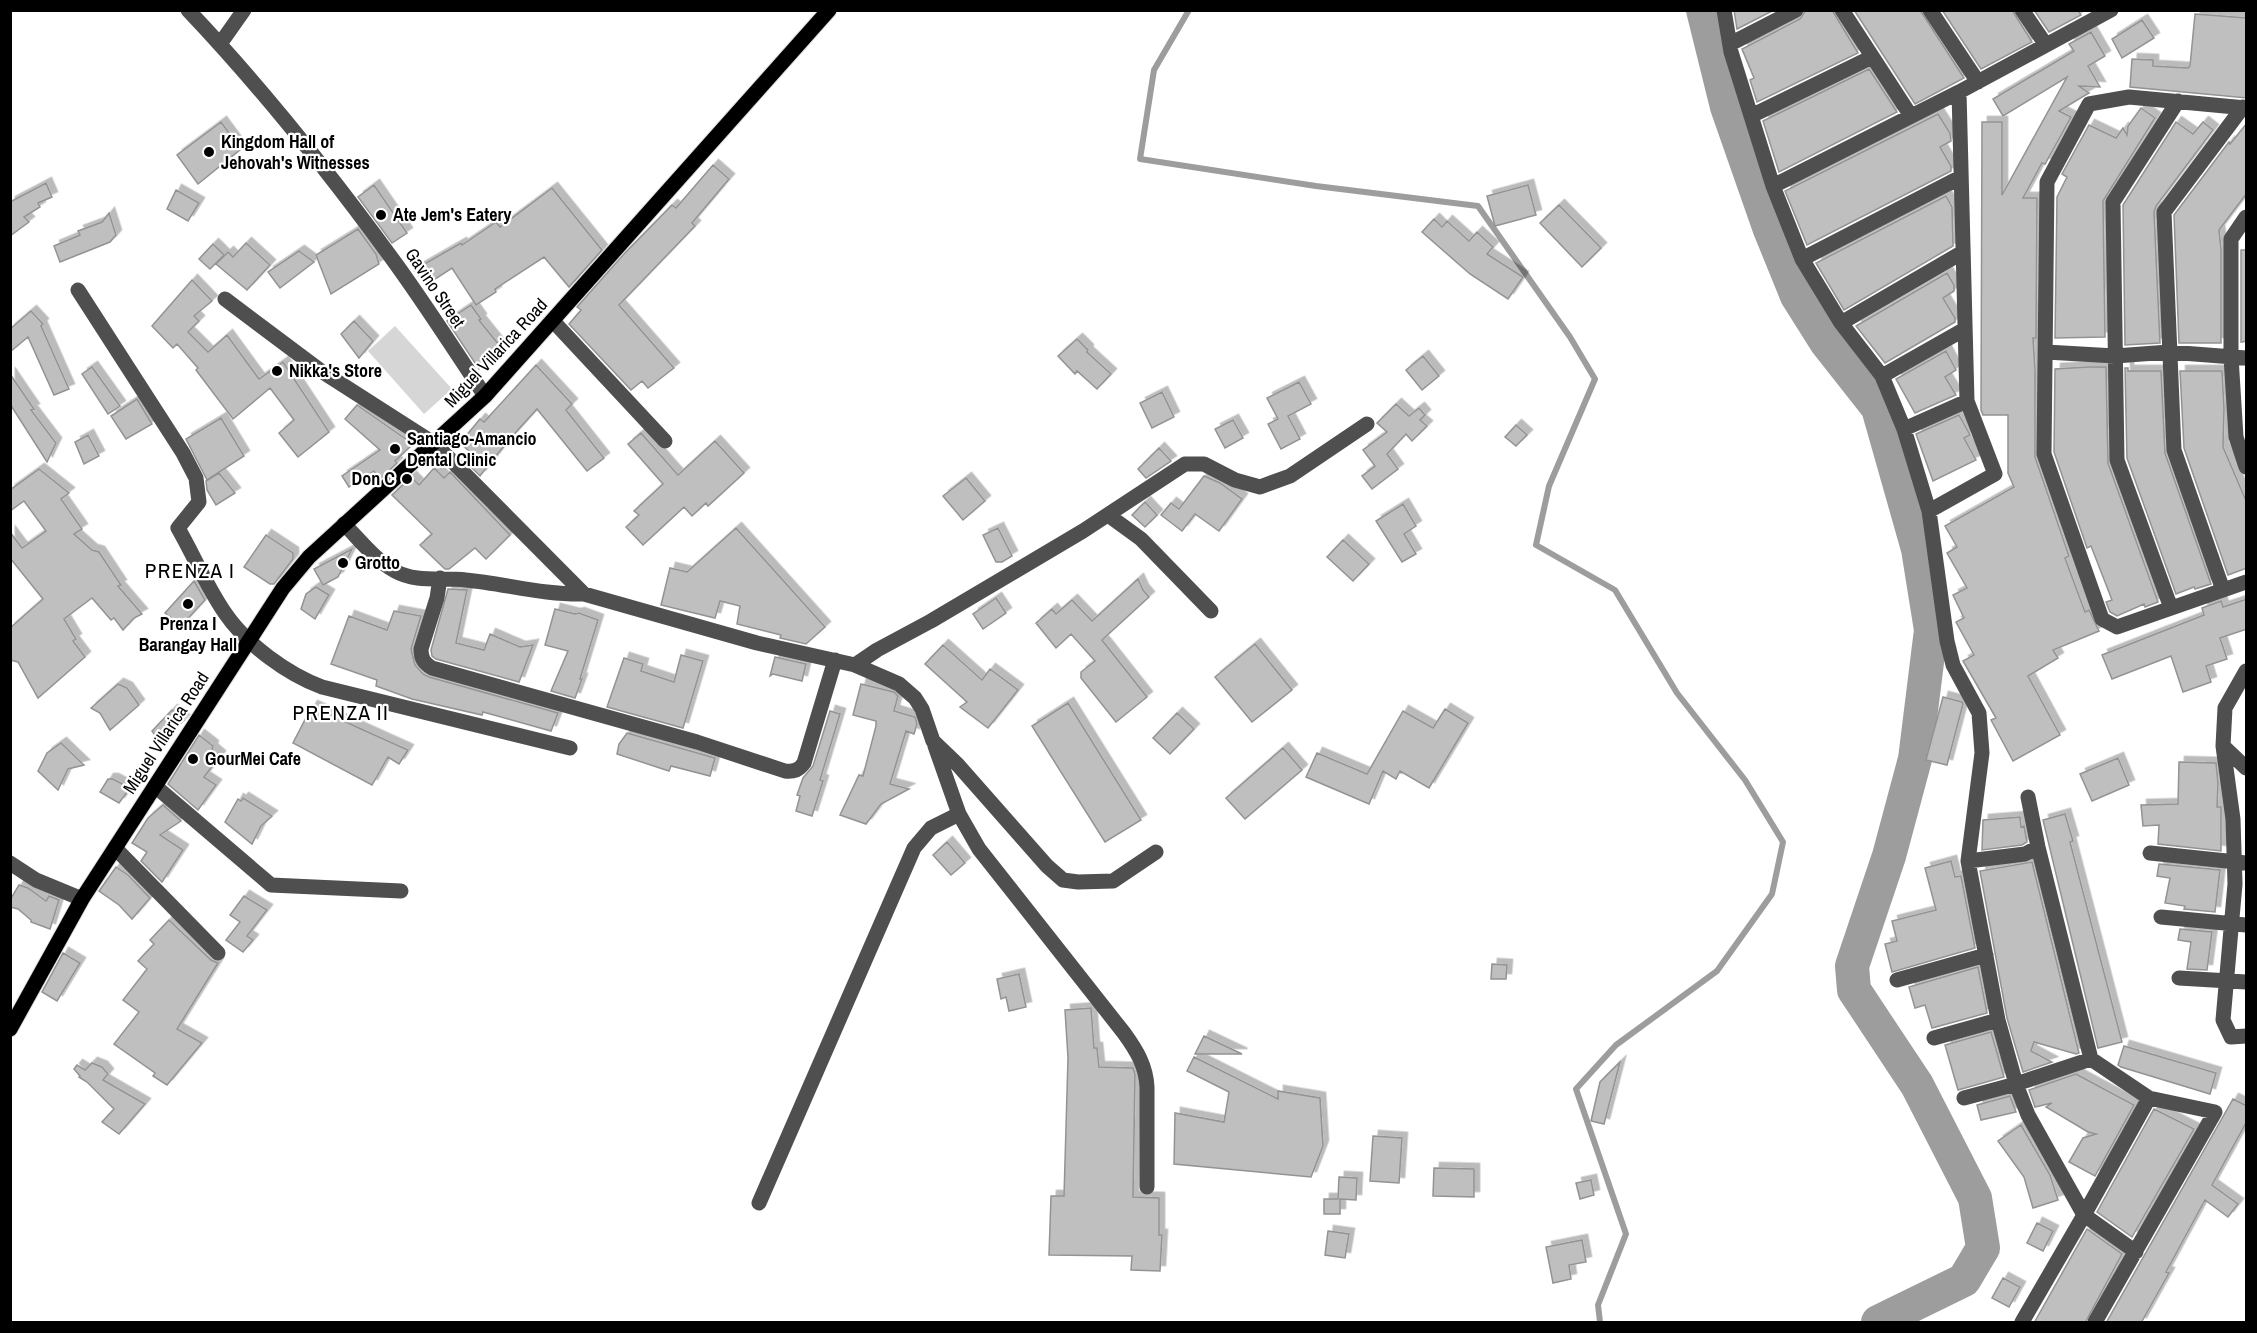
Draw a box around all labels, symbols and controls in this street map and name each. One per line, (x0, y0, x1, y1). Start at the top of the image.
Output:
place label: Kingdom Hall of Jehovah's Witnesses (221, 129, 370, 175)
marker: Kingdom Hall of Jehovah's Witnesses (202, 145, 216, 159)
place label: Ate Jem's Eatery (393, 202, 512, 227)
marker: Ate Jem's Eatery (374, 208, 388, 222)
street label: Gavino Street (400, 243, 471, 332)
street label: Miguel Villarica Road (438, 293, 553, 413)
place label: Nikka's Store (289, 358, 382, 383)
marker: Nikka's Store (270, 364, 284, 378)
place label: Santiago-Amancio Dental Clinic (407, 426, 537, 472)
marker: Santiago-Amancio Dental Clinic (388, 442, 402, 456)
place label: Don C (352, 466, 395, 491)
marker: Don C (400, 472, 414, 486)
place label: Grotto (355, 550, 400, 575)
district label: PRENZA I (145, 556, 235, 585)
marker: Grotto (336, 556, 350, 570)
marker: Prenza I Barangay Hall (181, 597, 195, 611)
place label: Prenza I Barangay Hall (139, 611, 237, 657)
street label: Miguel Villarica Road (117, 667, 214, 799)
district label: PRENZA II (293, 698, 389, 727)
place label: GourMei Cafe (205, 746, 301, 771)
marker: GourMei Cafe (186, 752, 200, 766)

